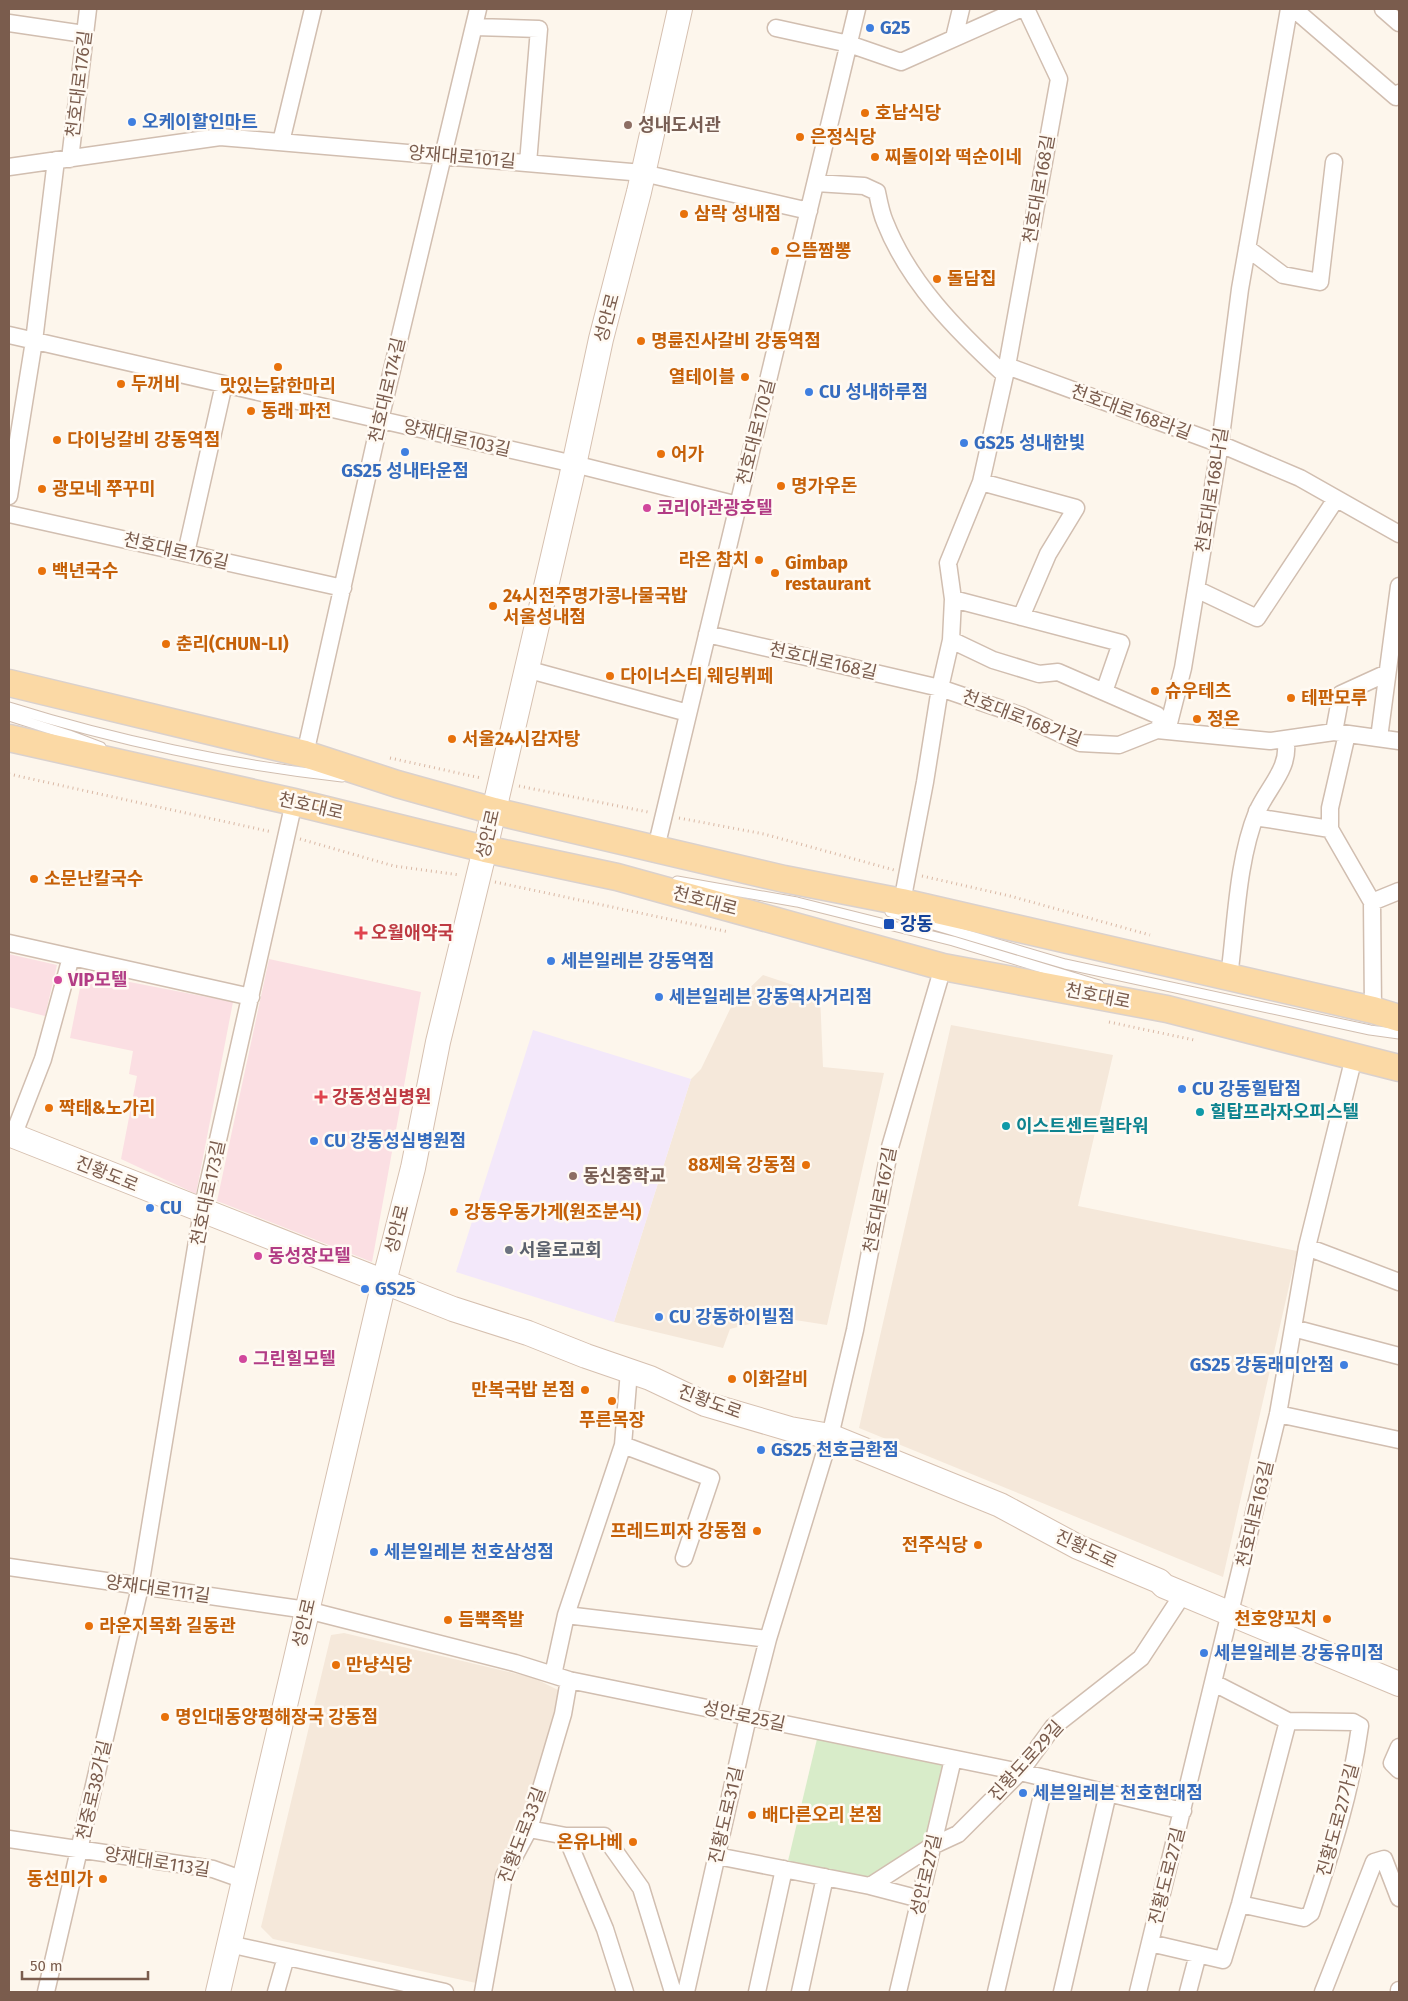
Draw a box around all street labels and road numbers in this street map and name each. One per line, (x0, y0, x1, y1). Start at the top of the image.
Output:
street label: 천호대로176길 (62, 29, 96, 139)
street label: 천호대로168길 (1019, 133, 1059, 245)
street label: 양재대로101길 (407, 141, 517, 173)
street label: 성안로 (590, 291, 624, 345)
street label: 천호대로174길 (364, 335, 410, 445)
street label: 천호대로170길 (732, 377, 780, 487)
street label: 천호대로168라길 (1068, 380, 1194, 444)
street label: 양재대로103길 (401, 415, 513, 461)
street label: 천호대로168나길 (1191, 426, 1233, 554)
street label: 천호대로176길 (121, 528, 231, 574)
street label: 천호대로168길 (767, 638, 879, 684)
street label: 천호대로168가길 (959, 685, 1085, 751)
street label: 천호대로 (276, 788, 346, 824)
street label: 성안로 (472, 807, 504, 861)
street label: 천호대로 (670, 882, 740, 920)
street label: 천호대로 (1063, 979, 1133, 1013)
street label: 천호대로173길 (186, 1138, 230, 1248)
street label: 천호대로167길 (859, 1145, 901, 1255)
street label: 진황도로 (72, 1151, 142, 1197)
street label: 성안로 (380, 1202, 414, 1256)
street label: 진황도로 (675, 1380, 745, 1424)
street label: 천호대로163길 (1232, 1458, 1278, 1570)
street label: 진황도로 (1051, 1525, 1121, 1573)
street label: 양재대로111길 (104, 1571, 212, 1607)
street label: 성안로 (288, 1596, 320, 1650)
street label: 성안로25길 (701, 1696, 787, 1736)
street label: 진황도로29길 (984, 1716, 1068, 1806)
street label: 천중로38가길 (72, 1738, 116, 1842)
street label: 진황도로27가길 (1312, 1761, 1364, 1879)
street label: 진황도로31길 (704, 1764, 748, 1866)
street label: 진황도로33길 (494, 1784, 550, 1886)
street label: 진황도로27길 (1144, 1825, 1190, 1927)
street label: 성안로27길 (906, 1832, 946, 1918)
street label: 양재대로113길 (102, 1843, 212, 1881)

